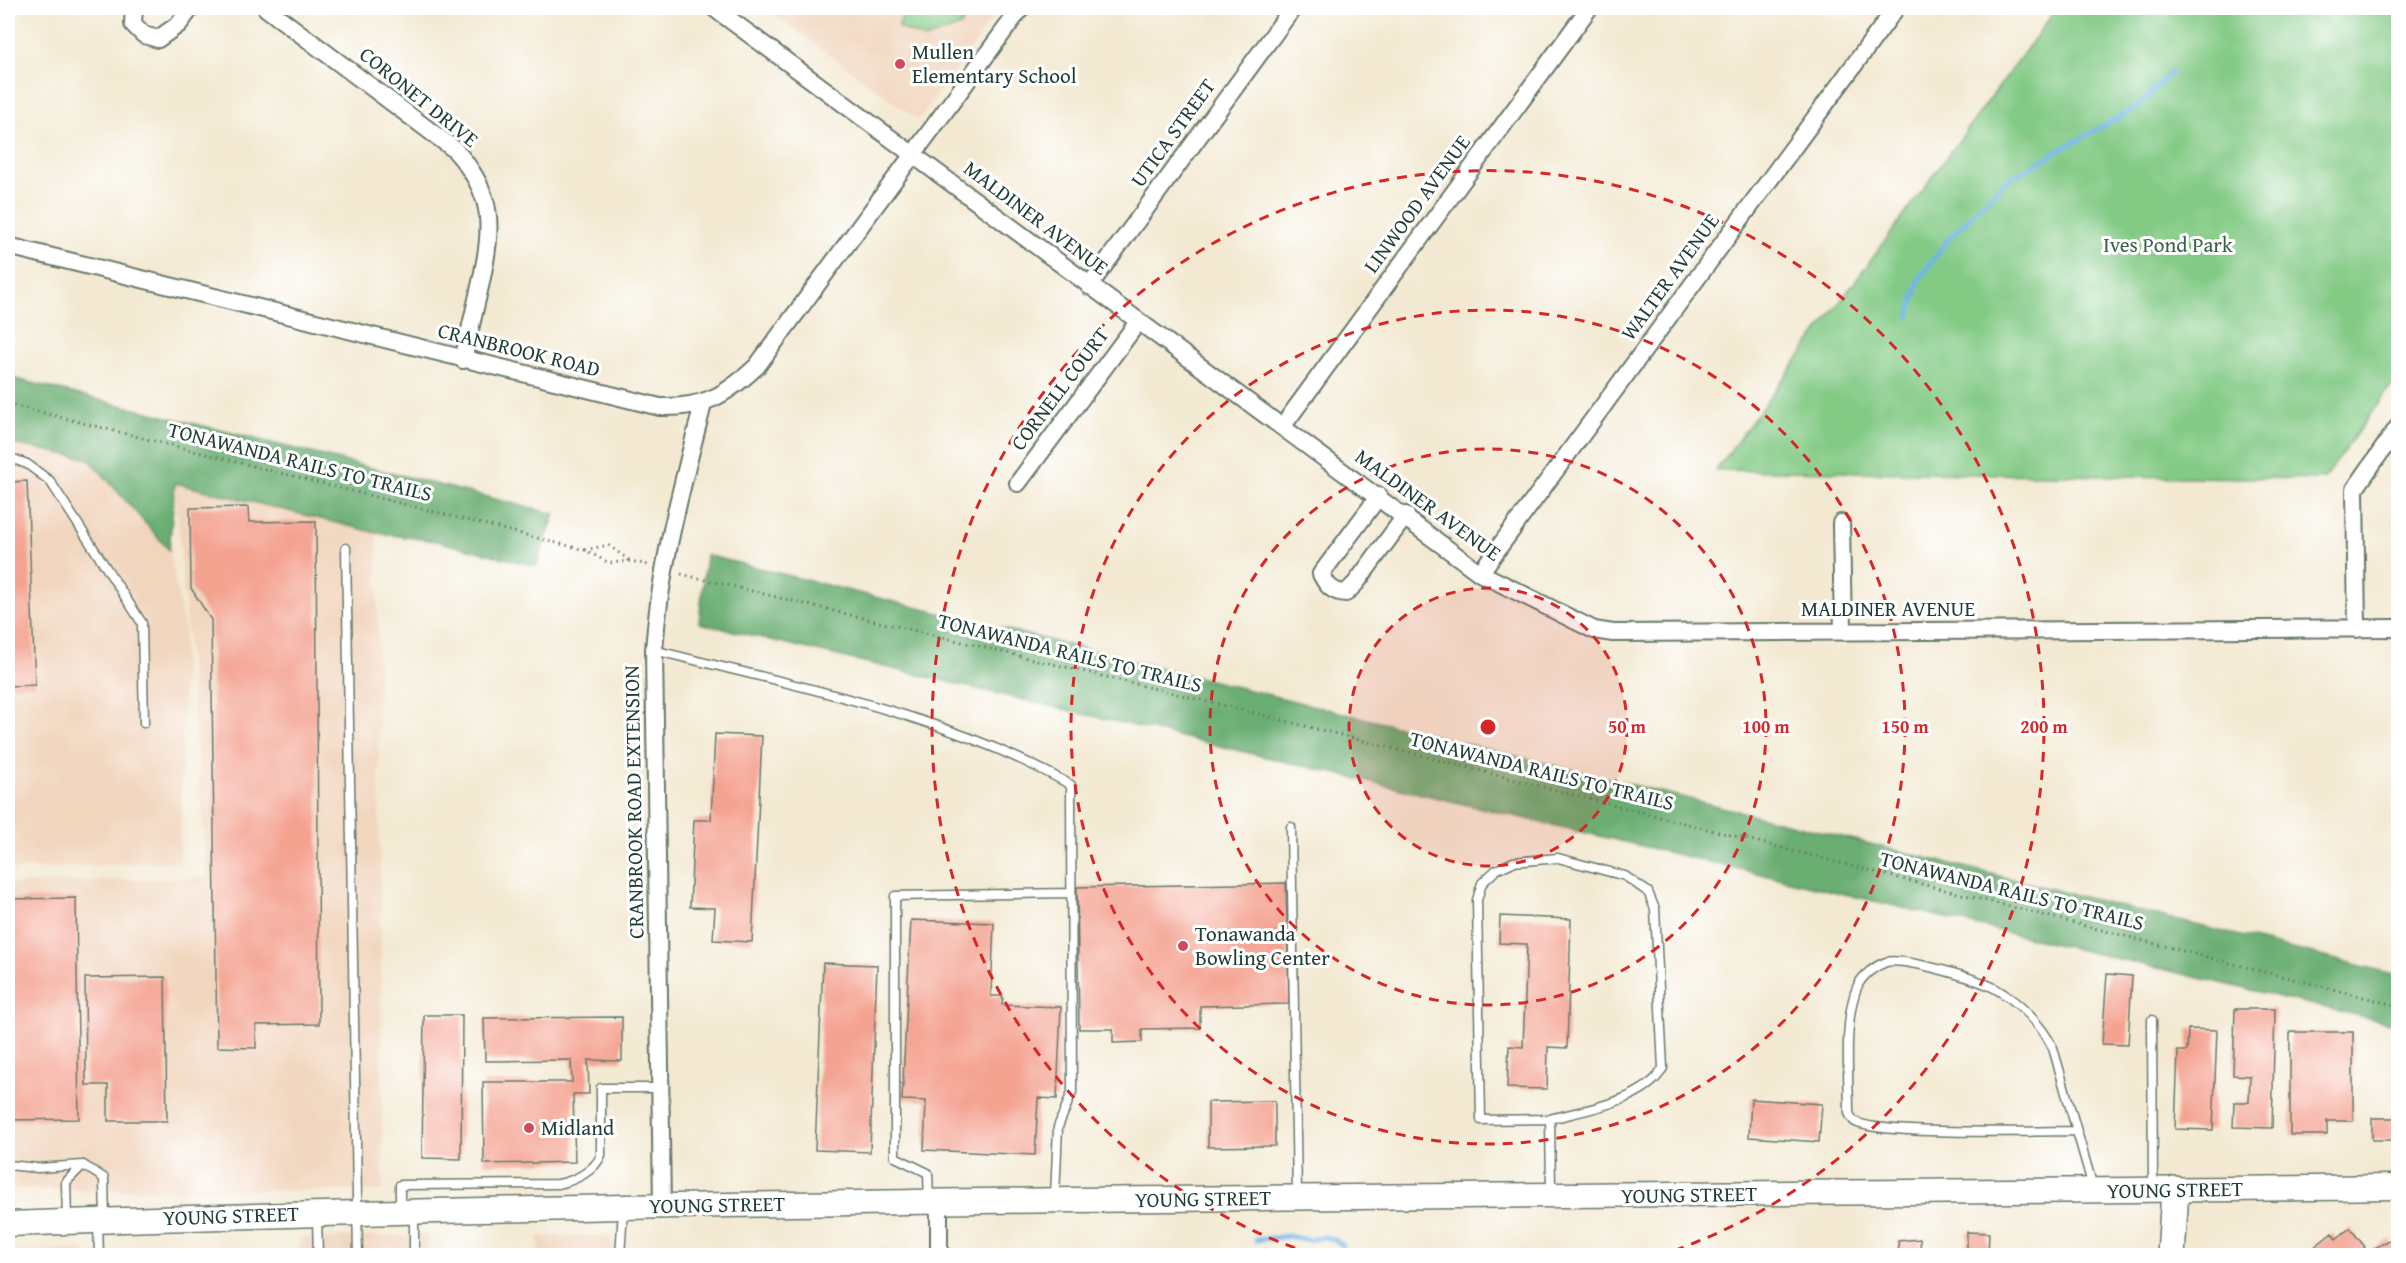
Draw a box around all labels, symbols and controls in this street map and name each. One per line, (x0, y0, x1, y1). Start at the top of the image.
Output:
place label: Mullen Elementary School (912, 36, 1077, 91)
street label: CORONET DRIVE (353, 39, 486, 155)
marker: Mullen Elementary School (893, 57, 907, 71)
street label: UTICA STREET (1123, 72, 1223, 193)
street label: LINWOOD AVENUE (1356, 128, 1478, 279)
street label: MALDINER AVENUE (957, 153, 1115, 283)
street label: WALTER AVENUE (1613, 206, 1727, 347)
park label: Ives Pond Park (2103, 229, 2233, 260)
street label: CRANBROOK ROAD (435, 314, 604, 385)
street label: CORNELL COURT (1003, 320, 1116, 457)
street label: TONAWANDA RAILS TO TRAILS (165, 414, 435, 509)
street label: MALDINER AVENUE (1349, 441, 1508, 569)
street label: MALDINER AVENUE (1801, 593, 1975, 624)
street label: TONAWANDA RAILS TO TRAILS (935, 605, 1205, 700)
street label: CRANBROOK ROAD EXTENSION (616, 665, 651, 939)
text: 50 m (1608, 713, 1647, 740)
text: 100 m (1742, 713, 1790, 740)
text: 150 m (1881, 713, 1929, 740)
text: 200 m (2020, 713, 2068, 740)
centre of rings (1478, 717, 1498, 737)
street label: TONAWANDA RAILS TO TRAILS (1407, 723, 1677, 818)
street label: TONAWANDA RAILS TO TRAILS (1877, 843, 2147, 938)
place label: Tonawanda Bowling Center (1195, 918, 1330, 973)
marker: Tonawanda Bowling Center (1176, 939, 1190, 953)
place label: Midland (541, 1112, 615, 1143)
marker: Midland (522, 1121, 536, 1135)
street label: YOUNG STREET (2107, 1173, 2244, 1206)
street label: YOUNG STREET (1621, 1178, 1758, 1211)
street label: YOUNG STREET (1135, 1182, 1272, 1215)
street label: YOUNG STREET (649, 1188, 786, 1221)
street label: YOUNG STREET (162, 1198, 300, 1233)

